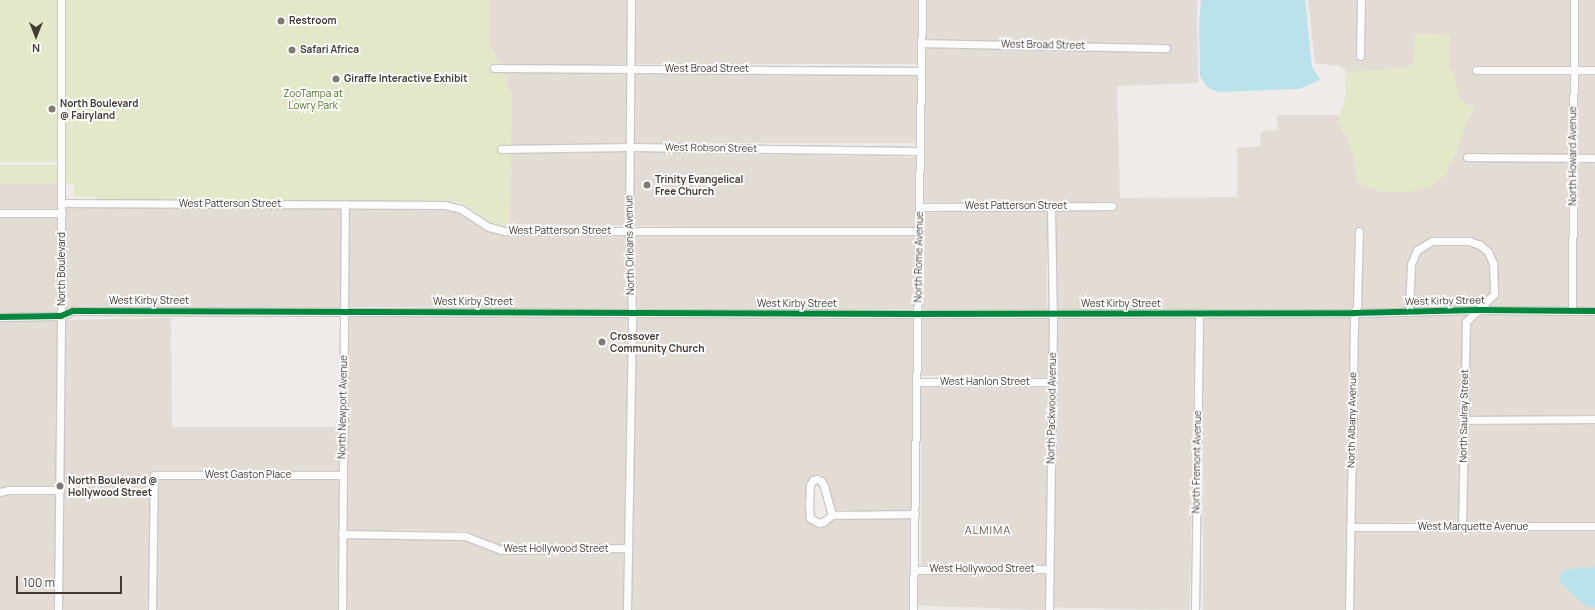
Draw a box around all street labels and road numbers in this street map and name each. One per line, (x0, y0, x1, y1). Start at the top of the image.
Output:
street label: West Broad Street (1001, 38, 1085, 52)
street label: West Broad Street (665, 63, 749, 75)
street label: North Howard Avenue (1567, 106, 1579, 206)
street label: West Robson Street (665, 141, 757, 155)
street label: North Orleans Avenue (623, 195, 637, 295)
street label: West Patterson Street (179, 198, 281, 210)
street label: West Patterson Street (965, 200, 1067, 212)
street label: North Rome Avenue (912, 211, 926, 303)
street label: West Patterson Street (509, 225, 611, 237)
street label: North Boulevard (56, 232, 68, 306)
street label: West Kirby Street (1405, 294, 1485, 308)
street label: West Kirby Street (109, 295, 189, 307)
street label: West Kirby Street (433, 296, 513, 308)
street label: West Kirby Street (757, 298, 837, 310)
street label: West Kirby Street (1081, 298, 1161, 310)
street label: North Packwood Avenue (1045, 352, 1059, 464)
street label: North Newport Avenue (336, 355, 350, 459)
street label: North Saulray Street (1457, 369, 1471, 463)
street label: North Albany Avenue (1345, 372, 1359, 468)
street label: West Hanlon Street (940, 376, 1030, 388)
street label: North Fremont Avenue (1190, 410, 1204, 514)
street label: West Gaston Place (205, 469, 291, 481)
street label: West Marquette Avenue (1418, 521, 1528, 533)
street label: West Hollywood Street (503, 543, 609, 555)
street label: West Hollywood Street (929, 563, 1035, 575)

